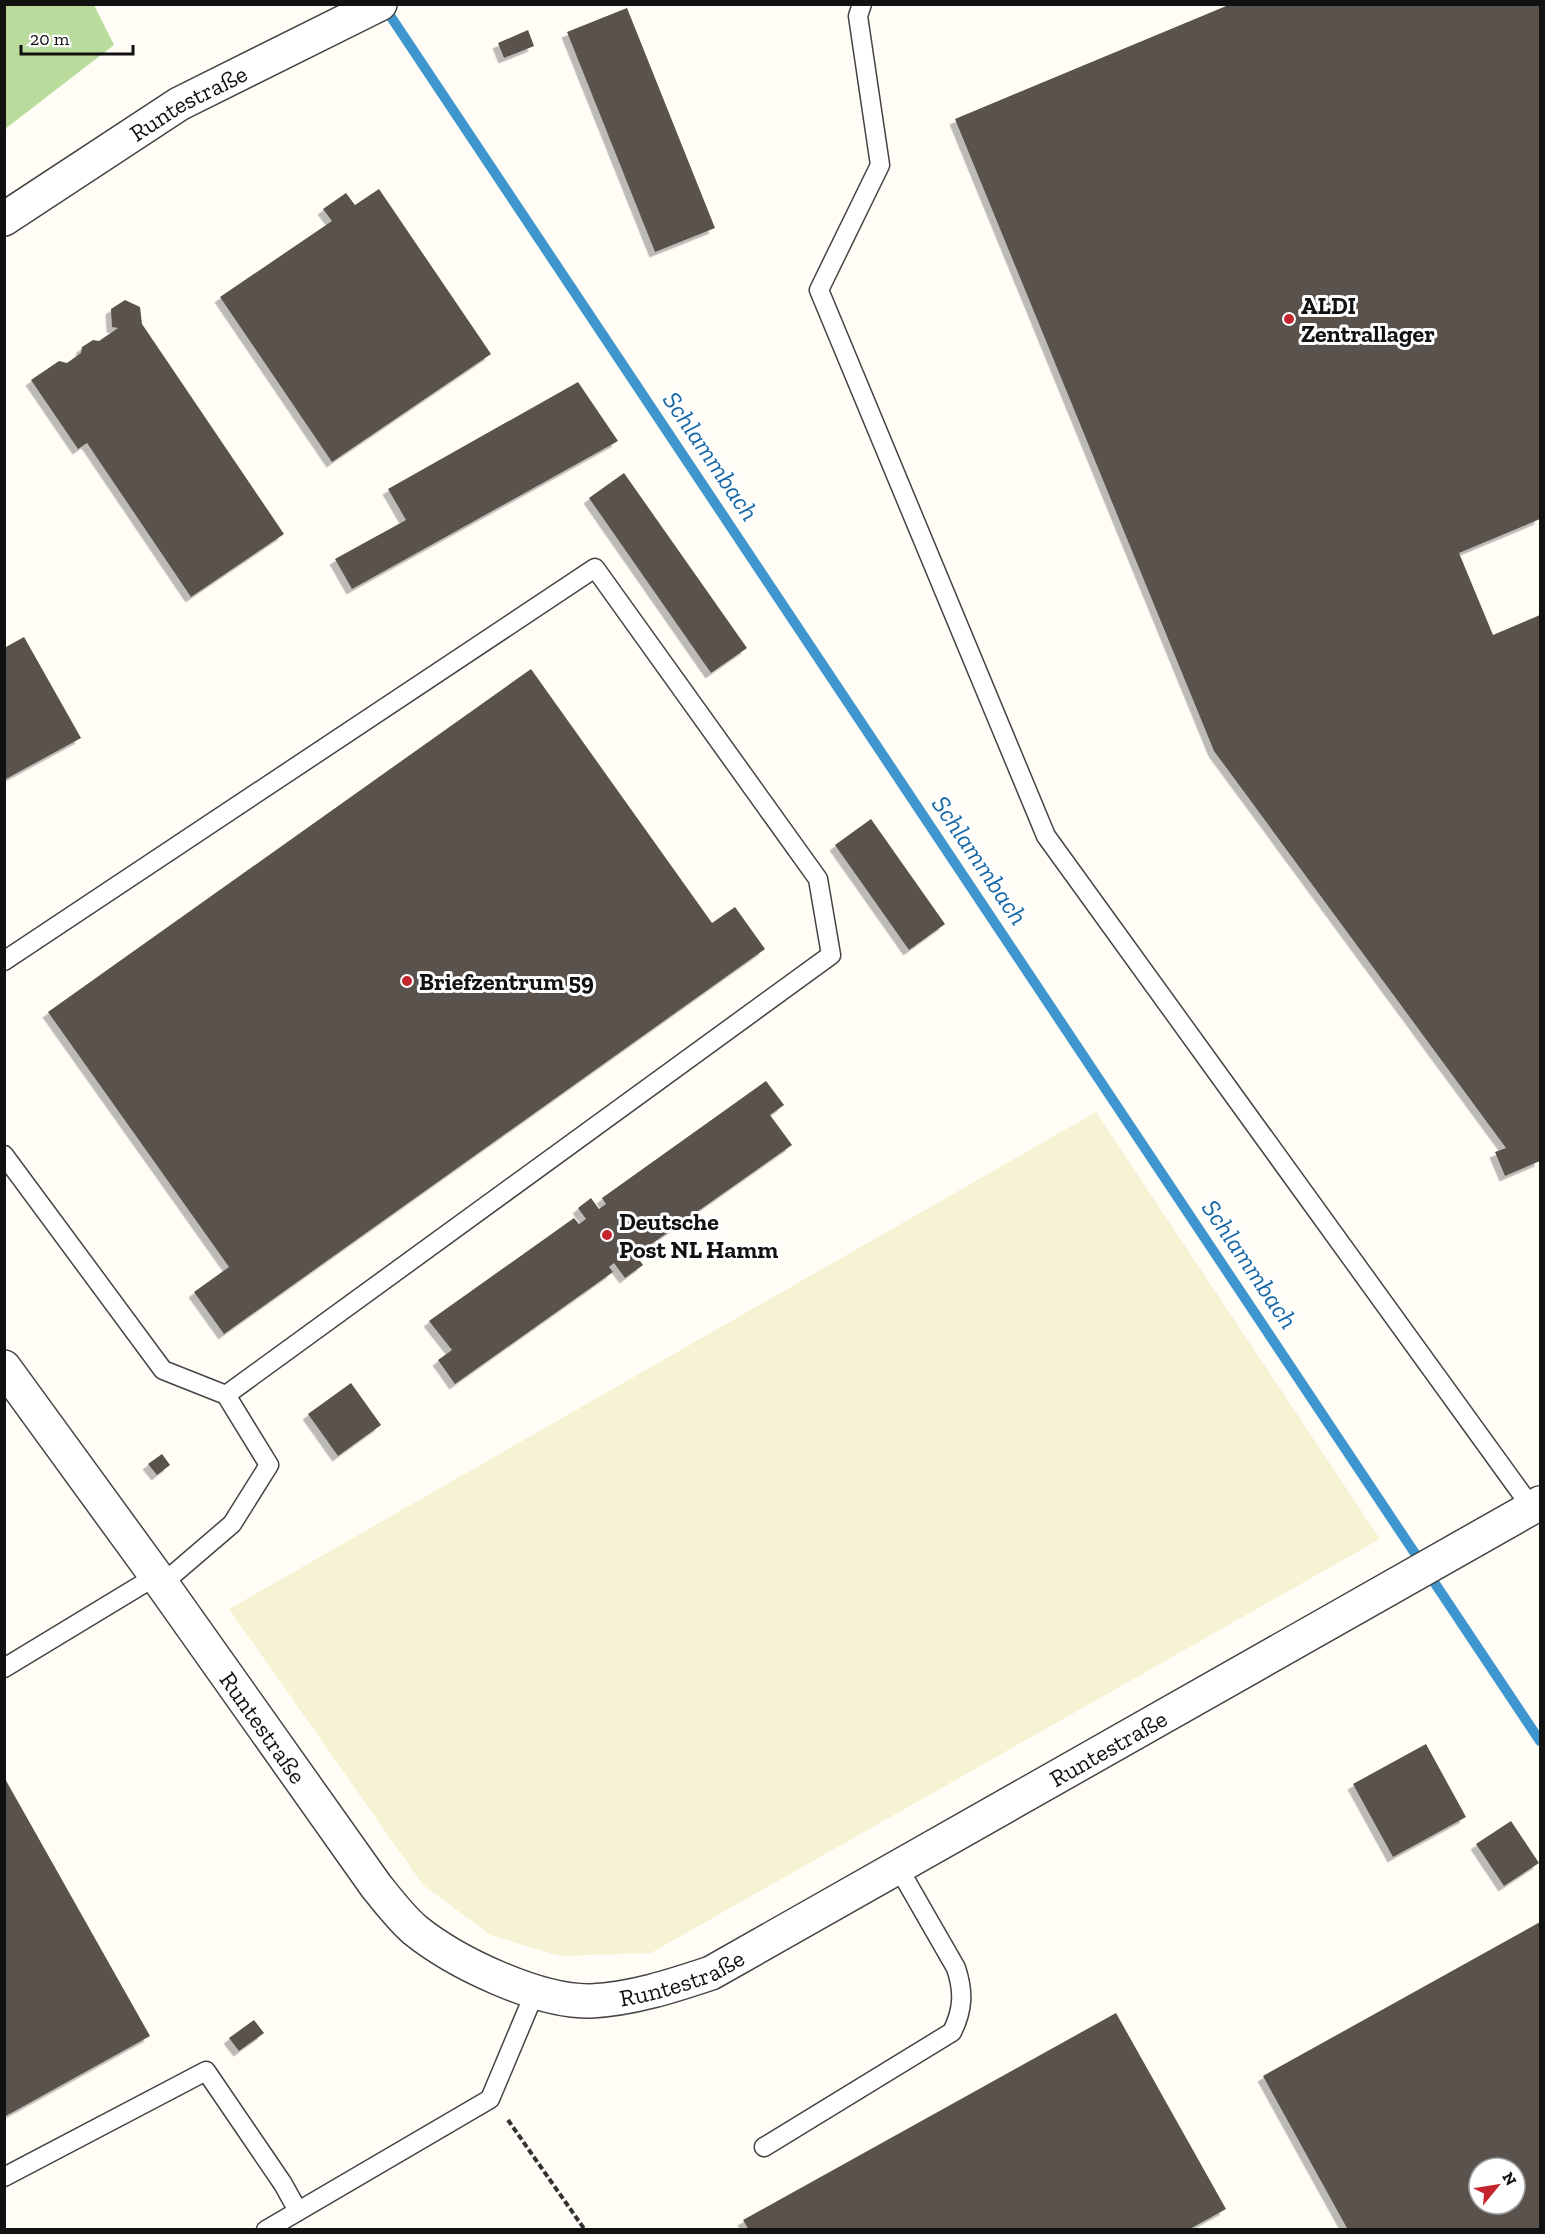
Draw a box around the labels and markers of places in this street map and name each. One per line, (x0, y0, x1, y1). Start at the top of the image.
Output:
place label: ALDI Zentrallager (1301, 291, 1435, 348)
marker: ALDI Zentrallager (1282, 312, 1296, 326)
place label: Briefzentrum 59 (419, 967, 594, 996)
marker: Briefzentrum 59 (400, 974, 414, 988)
place label: Deutsche Post NL Hamm (619, 1207, 778, 1264)
marker: Deutsche Post NL Hamm (600, 1228, 614, 1242)

